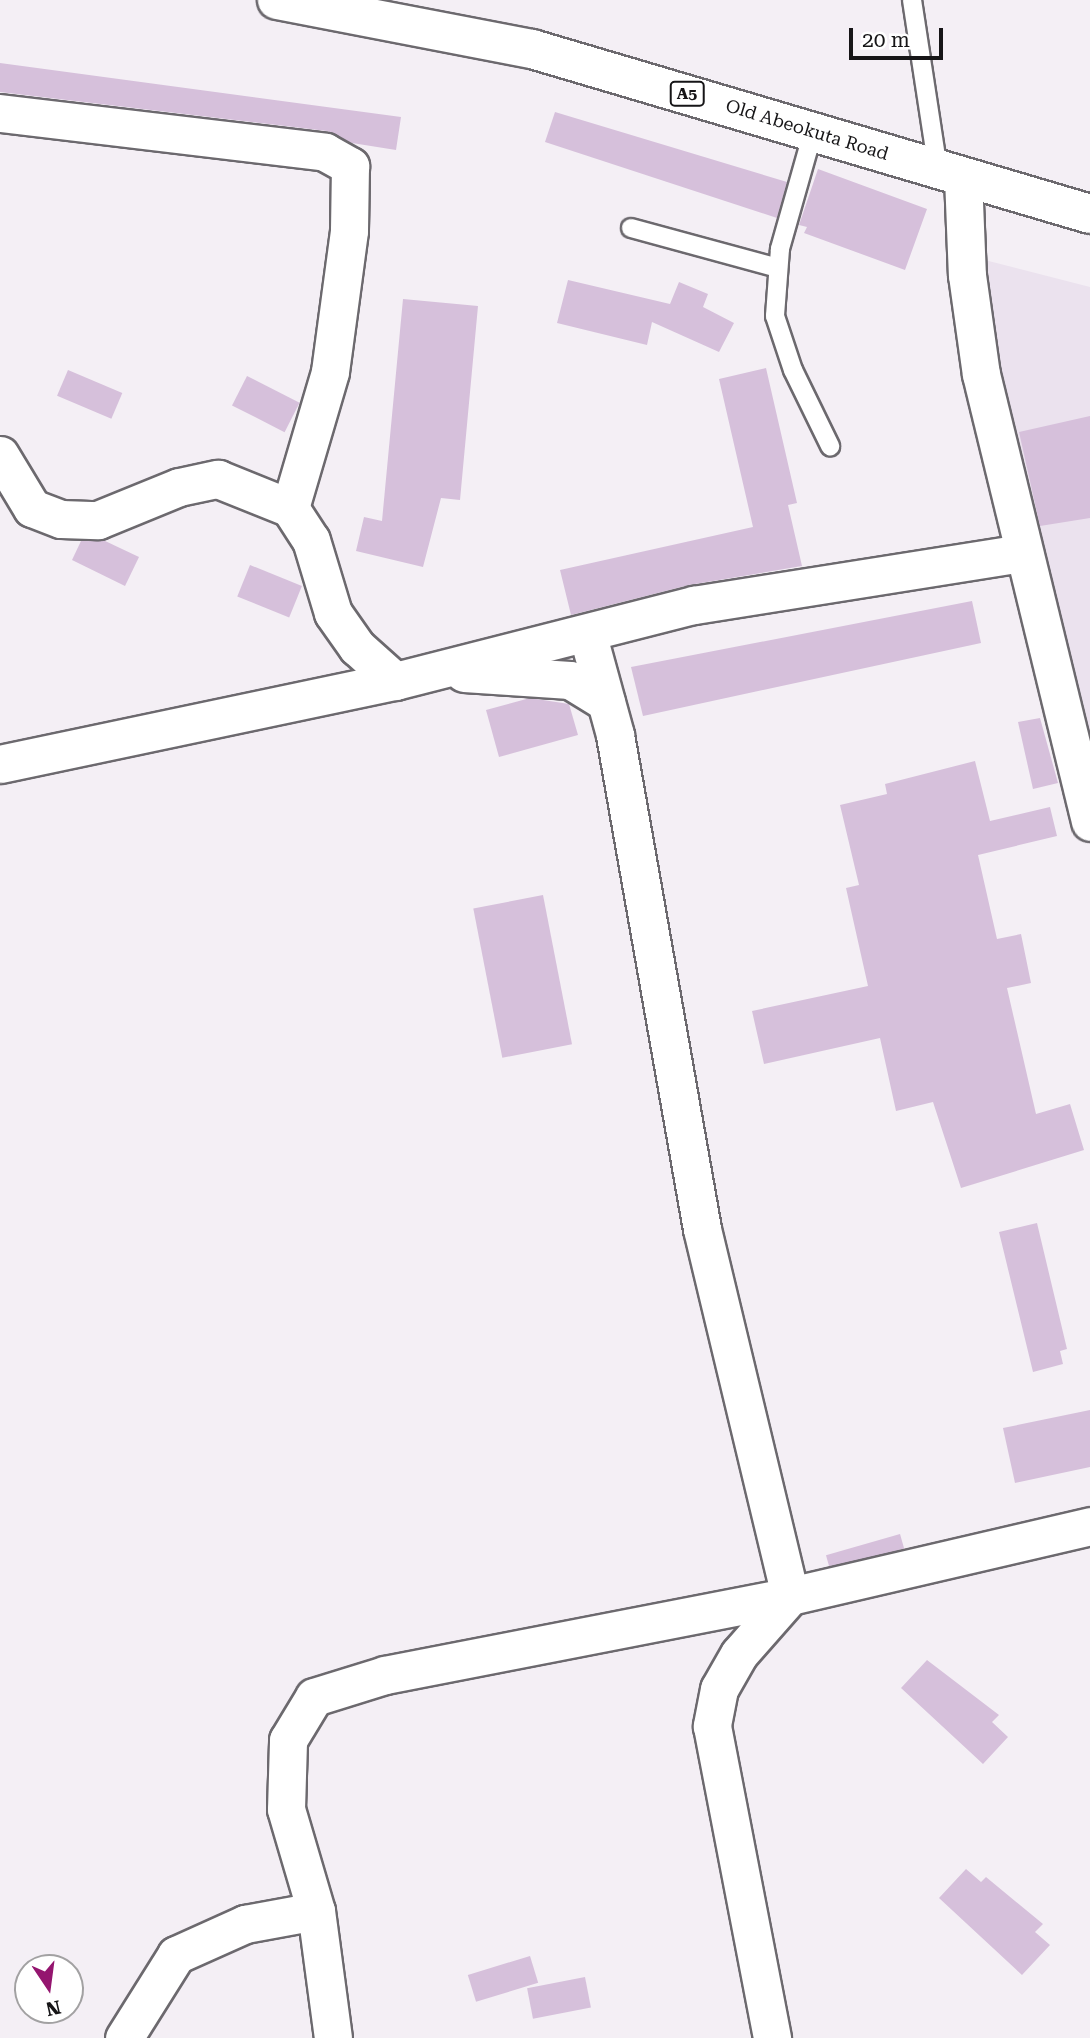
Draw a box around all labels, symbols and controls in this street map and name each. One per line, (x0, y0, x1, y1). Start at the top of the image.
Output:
scale bar (852, 14, 946, 58)
text: 20 m (862, 28, 910, 52)
road number: A5 (670, 82, 704, 106)
street label: Old Abeokuta Road (723, 95, 891, 165)
north arrow (14, 1954, 84, 2024)
text: N (44, 1995, 63, 2021)

